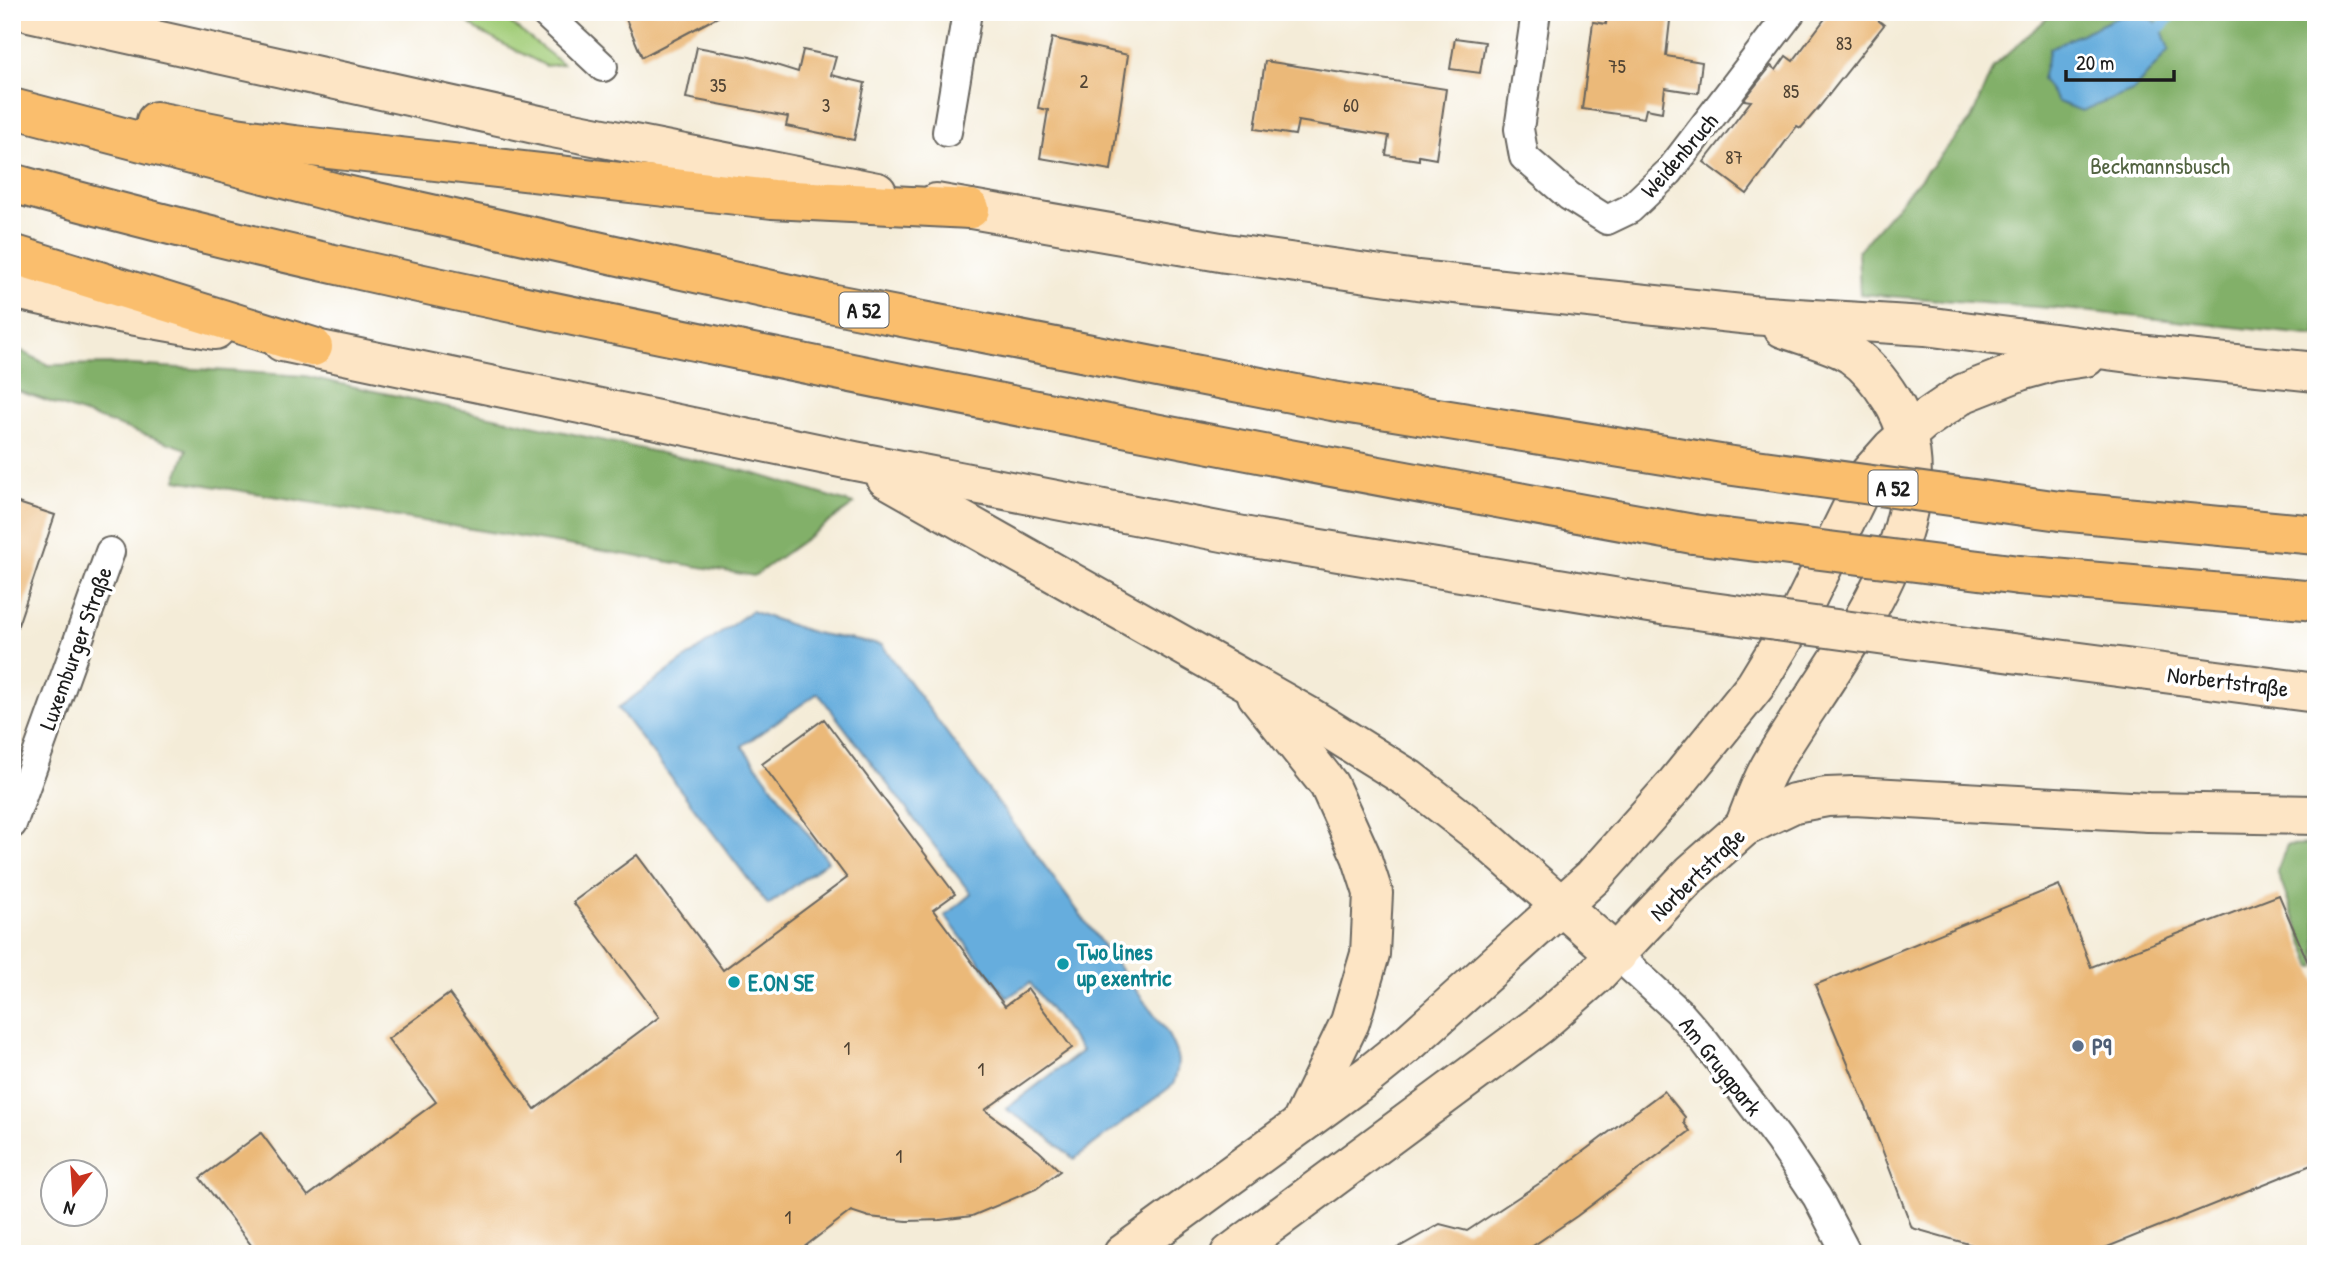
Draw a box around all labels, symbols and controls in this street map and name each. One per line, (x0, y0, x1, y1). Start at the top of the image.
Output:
house number: 83 (1836, 30, 1852, 56)
scale bar (2066, 38, 2174, 82)
text: 20 m (2076, 48, 2114, 77)
house number: 75 (1608, 53, 1626, 79)
house number: 2 (1080, 68, 1089, 94)
house number: 35 (710, 72, 726, 98)
house number: 85 (1783, 78, 1799, 104)
house number: 3 (822, 92, 830, 118)
house number: 60 (1343, 92, 1359, 118)
street label: Weidenbruch (1633, 106, 1725, 204)
house number: 87 (1725, 144, 1743, 170)
park label: Beckmannsbusch (2090, 150, 2230, 181)
road number: A 52 (840, 292, 888, 328)
road number: A 52 (1868, 470, 1918, 505)
street label: Luxemburger Straße (31, 562, 119, 734)
street label: Norbertstraße (2166, 658, 2290, 704)
street label: Norbertstraße (1642, 821, 1752, 927)
place label: Two lines up exentric (1076, 936, 1172, 994)
marker: Two lines up exentric (1055, 956, 1071, 972)
place label: E.ON SE (748, 967, 815, 998)
marker: E.ON SE (726, 974, 742, 990)
street label: Am Grugapark (1673, 1010, 1770, 1122)
place label: P9 (2092, 1031, 2112, 1062)
house number: 1 (844, 1035, 851, 1061)
marker: P9 (2070, 1038, 2086, 1054)
house number: 1 (978, 1056, 985, 1082)
house number: 1 (896, 1143, 903, 1169)
north arrow (38, 1158, 108, 1228)
text: N (60, 1195, 78, 1223)
house number: 1 (785, 1204, 792, 1230)

